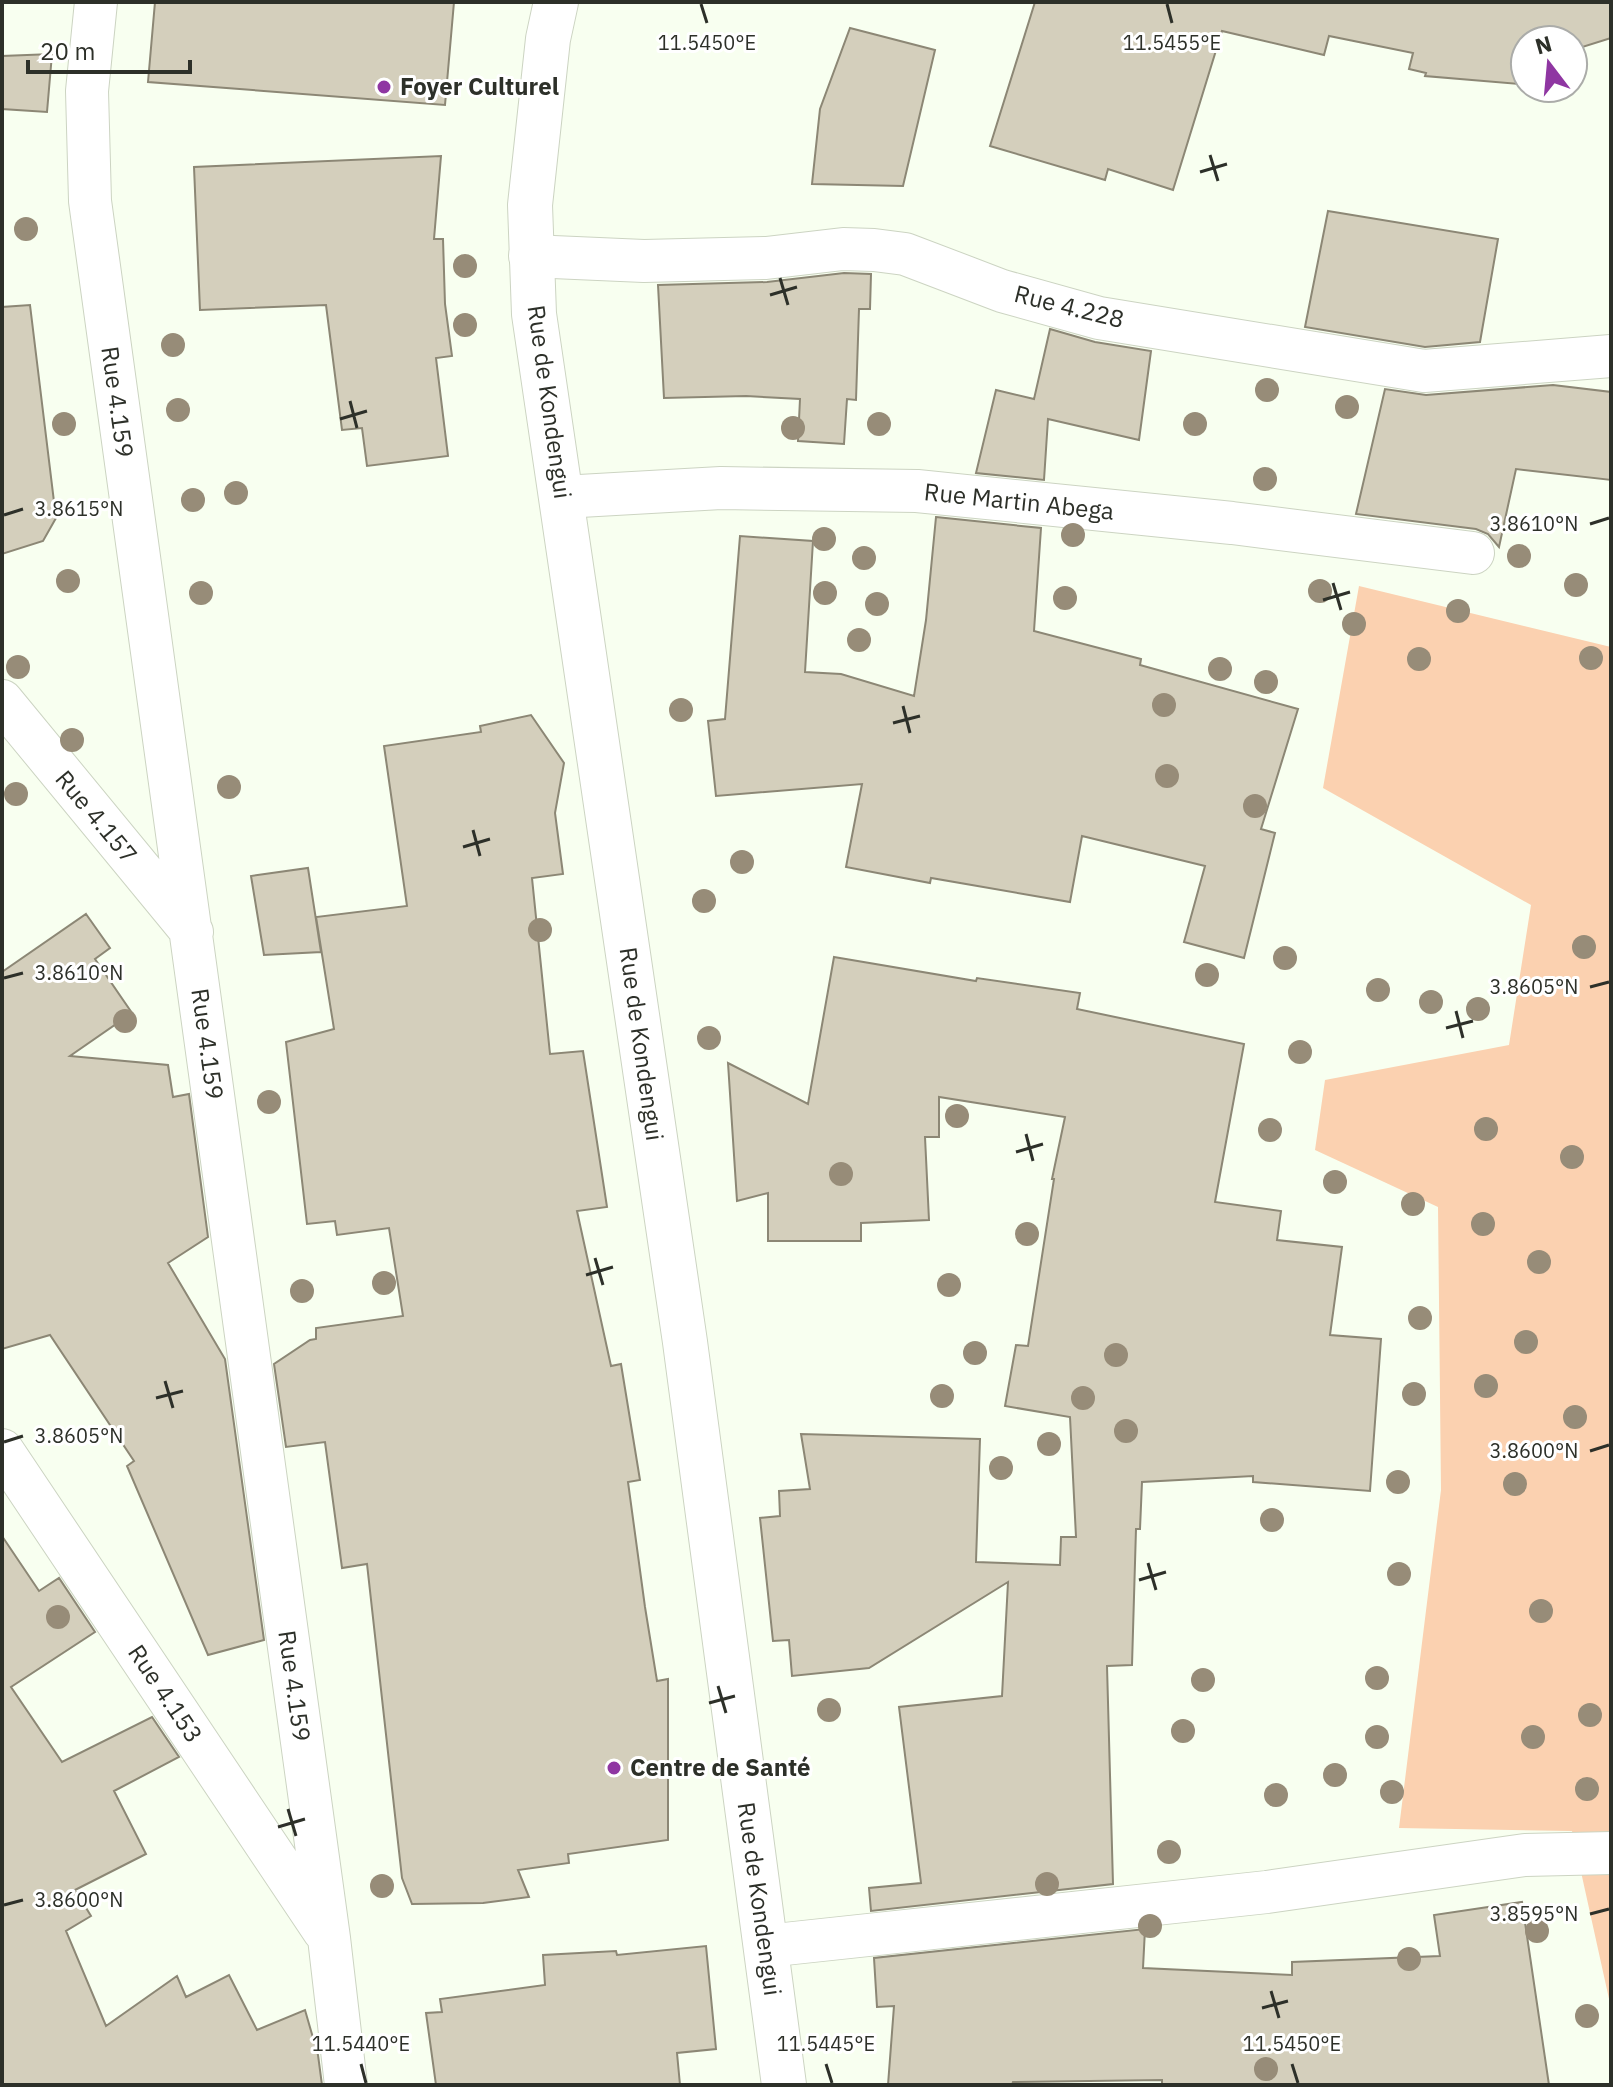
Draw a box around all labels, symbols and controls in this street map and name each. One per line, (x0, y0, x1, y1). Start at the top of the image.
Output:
scale bar (28, 24, 190, 74)
north arrow (1509, 24, 1589, 104)
text: N (1532, 28, 1555, 60)
text: 11.5450°E (658, 29, 756, 56)
text: 11.5455°E (1123, 29, 1221, 56)
text: 20 m (40, 35, 95, 67)
place label: Foyer Culturel (400, 70, 559, 102)
marker: Foyer Culturel (375, 78, 393, 96)
street label: Rue 4.228 (1011, 277, 1127, 335)
street label: Rue de Kondengui (521, 303, 579, 501)
street label: Rue 4.159 (94, 344, 142, 460)
street label: Rue Martin Abega (923, 475, 1116, 527)
text: 3.8615°N (35, 495, 123, 522)
text: 3.8610°N (1490, 510, 1578, 537)
street label: Rue 4.157 (49, 763, 145, 870)
street label: Rue de Kondengui (613, 945, 671, 1143)
text: 3.8610°N (35, 959, 123, 986)
text: 3.8605°N (1490, 973, 1578, 1000)
street label: Rue 4.159 (184, 986, 232, 1102)
text: 3.8605°N (35, 1422, 123, 1449)
text: 3.8600°N (1490, 1437, 1578, 1464)
street label: Rue 4.159 (271, 1628, 319, 1744)
street label: Rue 4.153 (121, 1638, 210, 1749)
place label: Centre de Santé (630, 1751, 811, 1783)
marker: Centre de Santé (605, 1759, 623, 1777)
street label: Rue de Kondengui (731, 1800, 789, 1998)
text: 3.8600°N (35, 1886, 123, 1913)
text: 3.8595°N (1490, 1900, 1578, 1927)
text: 11.5440°E (312, 2030, 410, 2057)
text: 11.5445°E (777, 2030, 875, 2057)
text: 11.5450°E (1243, 2030, 1341, 2057)

